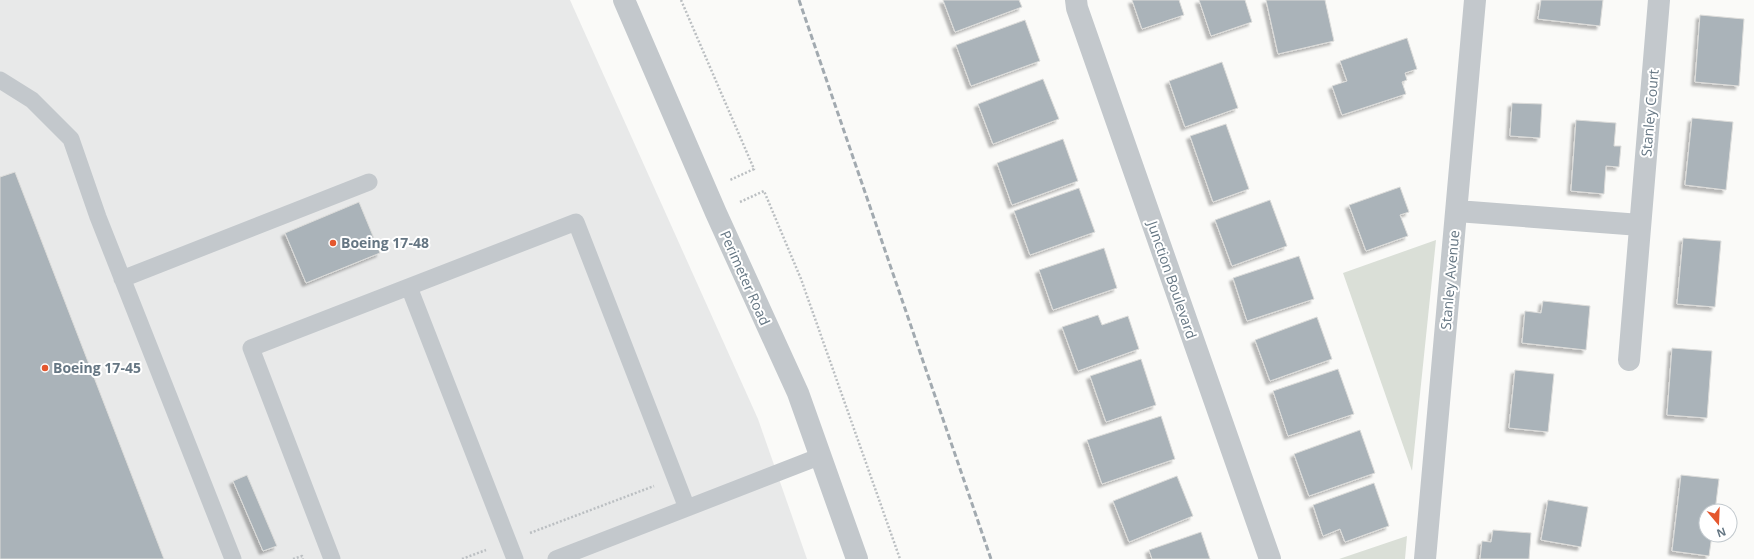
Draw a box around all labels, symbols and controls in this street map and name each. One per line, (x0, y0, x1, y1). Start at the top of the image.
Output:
street label: Stanley Court (1636, 68, 1663, 157)
street label: Junction Boulevard (1143, 217, 1202, 341)
street label: Perimeter Road (716, 227, 775, 328)
street label: Stanley Avenue (1436, 229, 1463, 331)
place label: Boeing 17-48 (341, 233, 429, 252)
marker: Boeing 17-48 (328, 238, 338, 248)
place label: Boeing 17-45 (53, 358, 141, 377)
marker: Boeing 17-45 (40, 363, 50, 373)
north arrow (1698, 503, 1738, 543)
text: N (1715, 524, 1728, 541)

